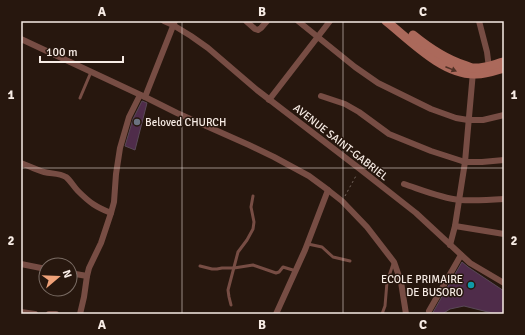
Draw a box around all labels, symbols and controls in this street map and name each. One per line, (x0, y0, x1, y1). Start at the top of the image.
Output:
text: A (98, 4, 107, 20)
text: B (258, 4, 266, 20)
text: C (419, 4, 427, 20)
scale bar (40, 38, 123, 64)
text: 100 m (46, 45, 78, 60)
one-way arrow (446, 66, 457, 72)
text: 1 (7, 87, 15, 103)
text: 1 (510, 87, 518, 103)
street label: AVENUE SAINT-GABRIEL (291, 101, 391, 184)
place label: Beloved CHURCH (145, 116, 226, 129)
marker: Beloved CHURCH (132, 117, 142, 127)
text: 2 (7, 233, 15, 249)
text: 2 (510, 233, 518, 249)
north arrow (38, 257, 78, 297)
text: N (60, 268, 74, 280)
place label: ECOLE PRIMAIRE DE BUSORO (381, 273, 463, 299)
marker: ECOLE PRIMAIRE DE BUSORO (466, 280, 476, 290)
text: A (98, 317, 107, 333)
text: B (258, 317, 266, 333)
text: C (419, 317, 427, 333)

